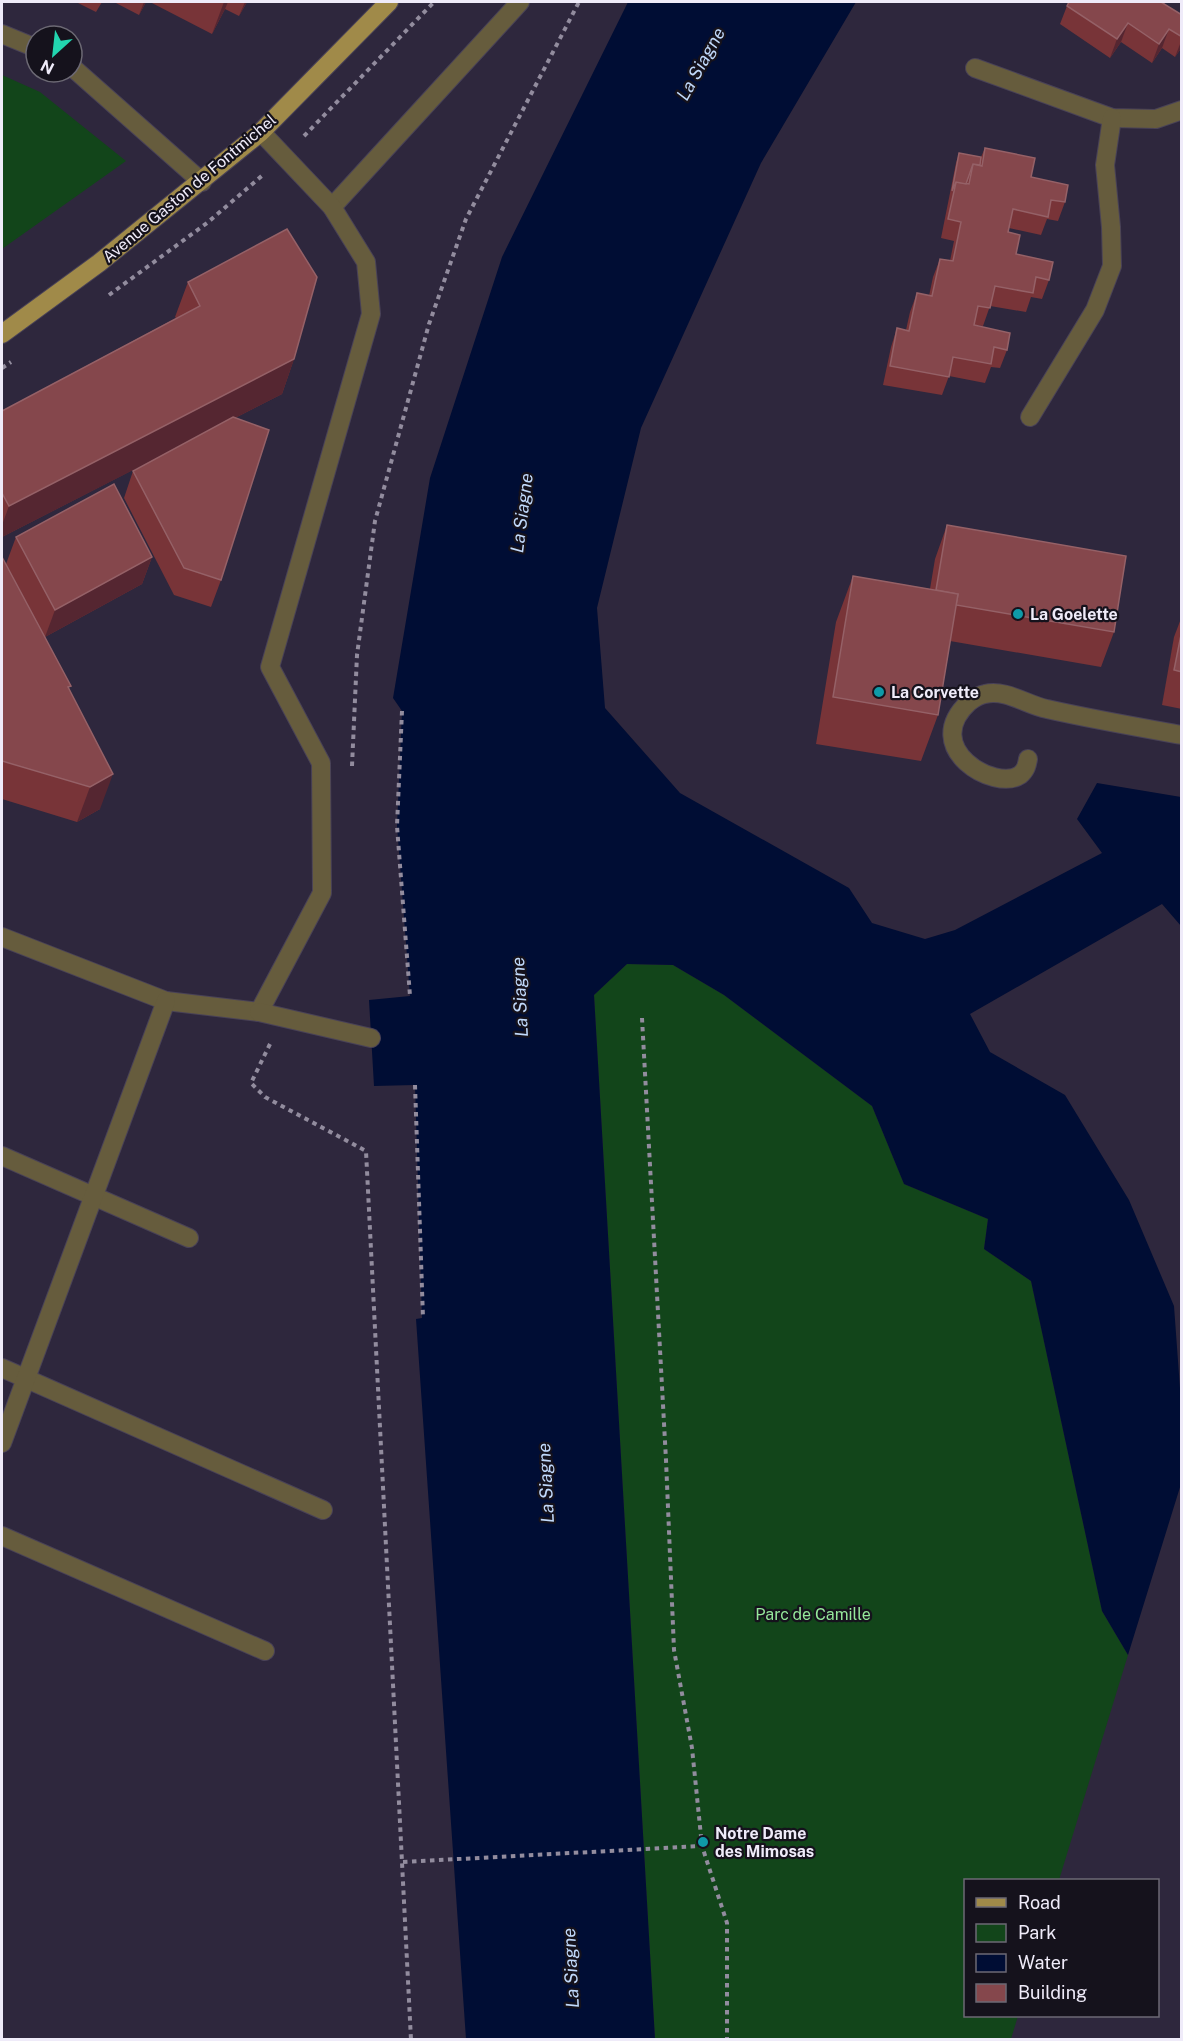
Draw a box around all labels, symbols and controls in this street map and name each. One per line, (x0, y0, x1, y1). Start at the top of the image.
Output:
north arrow (24, 24, 84, 84)
water label: La Siagne (672, 24, 729, 104)
text: N (38, 56, 57, 78)
street label: Avenue Gaston de Fontmichel (99, 110, 280, 267)
water label: La Siagne (506, 472, 537, 554)
place label: La Goelette (1030, 605, 1118, 624)
marker: La Goelette (1011, 607, 1025, 621)
place label: La Corvette (891, 683, 979, 702)
marker: La Corvette (872, 685, 886, 699)
water label: La Siagne (507, 956, 532, 1038)
water label: La Siagne (533, 1442, 558, 1524)
park label: Parc de Camille (755, 1605, 871, 1624)
place label: Notre Dame des Mimosas (715, 1824, 814, 1861)
marker: Notre Dame des Mimosas (696, 1835, 710, 1849)
legend (964, 1879, 1159, 2017)
text: Road (1018, 1892, 1061, 1913)
text: Park (1018, 1922, 1056, 1943)
water label: La Siagne (558, 1927, 583, 2009)
text: Water (1018, 1952, 1068, 1973)
text: Building (1018, 1982, 1087, 2003)

